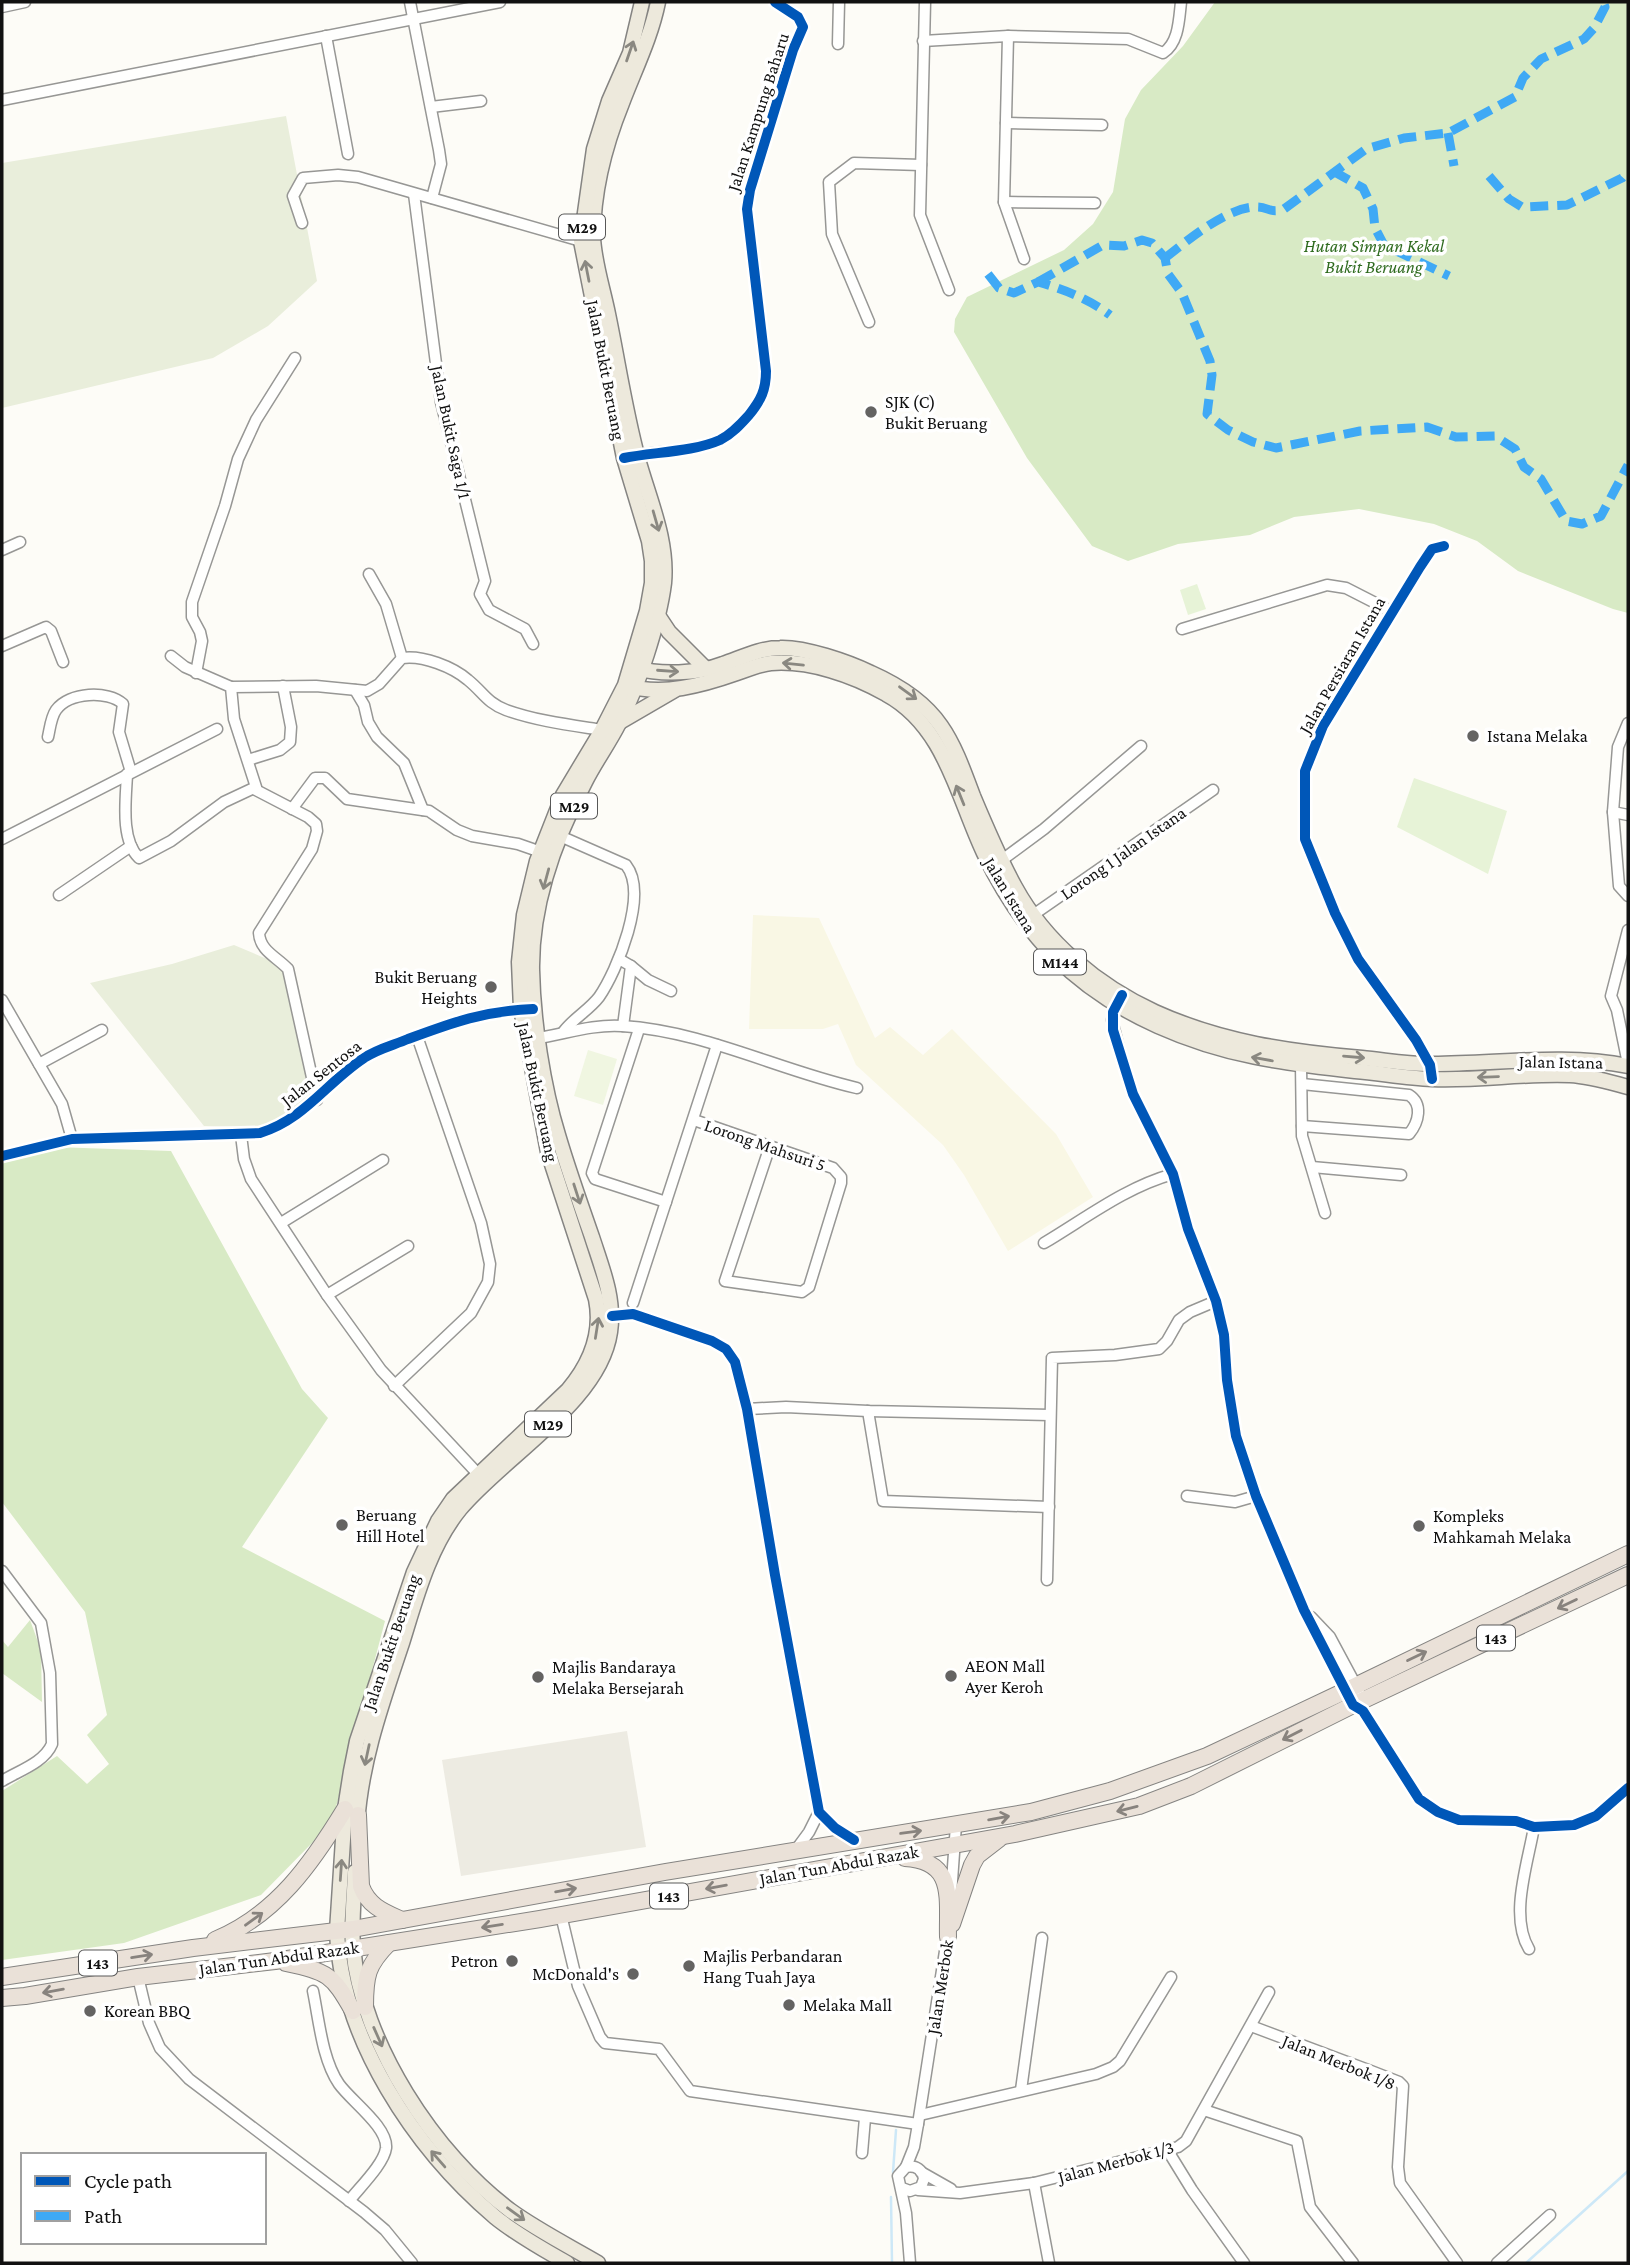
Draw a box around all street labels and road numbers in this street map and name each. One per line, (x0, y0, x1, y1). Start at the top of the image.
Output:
street label: Jalan Kampung Baharu (722, 30, 793, 196)
road number: M29 (559, 215, 605, 240)
street label: Jalan Bukit Beruang (582, 296, 629, 442)
street label: Jalan Bukit Saga 1/1 (427, 361, 475, 501)
street label: Jalan Persiaran Istana (1294, 593, 1389, 739)
road number: M29 (551, 793, 597, 818)
street label: Lorong 1 Jalan Istana (1056, 802, 1190, 904)
street label: Jalan Istana (979, 852, 1040, 936)
road number: M144 (1034, 950, 1086, 974)
street label: Jalan Bukit Beruang (513, 1018, 563, 1164)
street label: Jalan Sentosa (275, 1036, 365, 1112)
street label: Jalan Istana (1517, 1051, 1603, 1073)
street label: Lorong Mahsuri 5 (702, 1115, 828, 1175)
road number: M29 (525, 1412, 571, 1436)
street label: Jalan Bukit Beruang (358, 1571, 424, 1714)
road number: 143 (1477, 1626, 1515, 1650)
street label: Jalan Tun Abdul Razak (756, 1841, 921, 1889)
road number: 143 (650, 1884, 688, 1908)
street label: Jalan Tun Abdul Razak (196, 1937, 361, 1979)
street label: Jalan Merbok (922, 1938, 957, 2038)
road number: 143 (79, 1951, 117, 1976)
street label: Jalan Merbok 1/8 (1278, 2029, 1399, 2094)
street label: Jalan Merbok 1/3 (1054, 2137, 1176, 2188)

